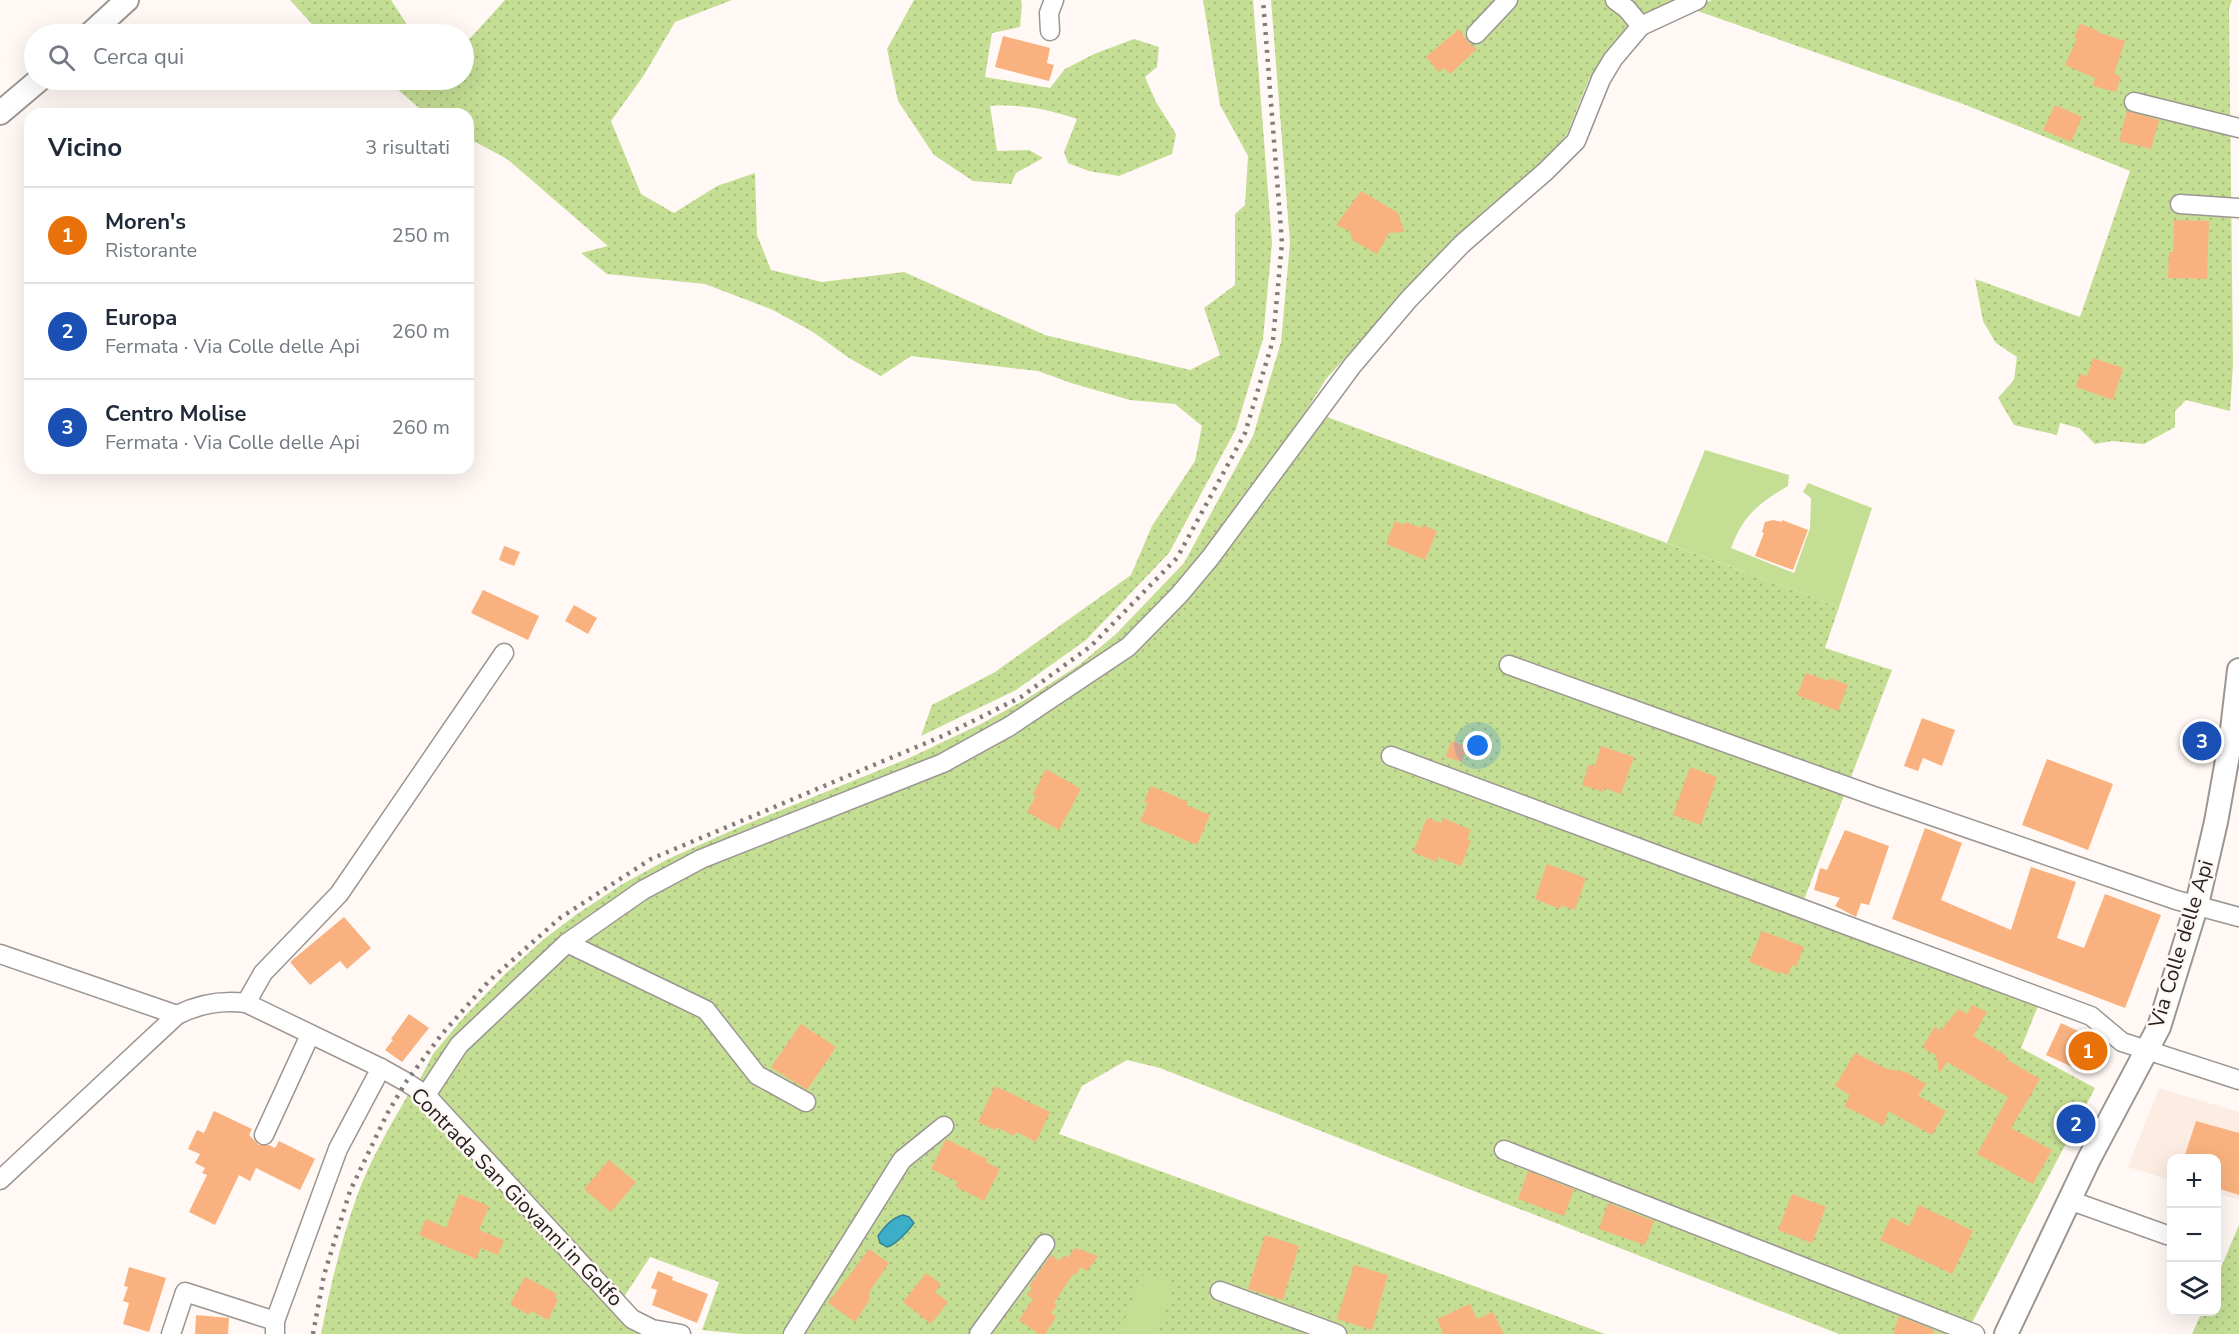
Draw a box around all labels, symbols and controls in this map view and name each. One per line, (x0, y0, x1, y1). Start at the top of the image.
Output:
search box (24, 24, 474, 90)
icon: search (45, 41, 78, 74)
text: Cerca qui (93, 42, 184, 72)
text: Vicino (48, 130, 122, 165)
text: 3 risultati (365, 134, 450, 161)
text: Moren's (105, 207, 186, 237)
text: 1 (62, 222, 74, 249)
text: 250 m (392, 222, 450, 249)
text: Ristorante (105, 237, 197, 264)
text: Europa (105, 303, 177, 333)
text: 2 (62, 318, 74, 345)
text: 260 m (392, 318, 450, 345)
text: Fermata · Via Colle delle Api (105, 333, 360, 360)
text: Centro Molise (105, 399, 247, 429)
text: 3 (62, 414, 74, 441)
text: 260 m (392, 414, 450, 441)
text: Fermata · Via Colle delle Api (105, 429, 360, 456)
pin: 3 (2182, 718, 2222, 764)
your location (1463, 731, 1492, 760)
street label: Via Colle delle Api (2142, 856, 2220, 1033)
pin: 1 (2068, 1028, 2108, 1074)
street label: Contrada San Giovanni in Golfo (405, 1081, 629, 1313)
pin: 2 (2056, 1102, 2096, 1146)
map controls (2167, 1154, 2221, 1316)
button: + (2167, 1154, 2221, 1208)
button: − (2167, 1208, 2221, 1262)
button: layers (2167, 1262, 2221, 1316)

